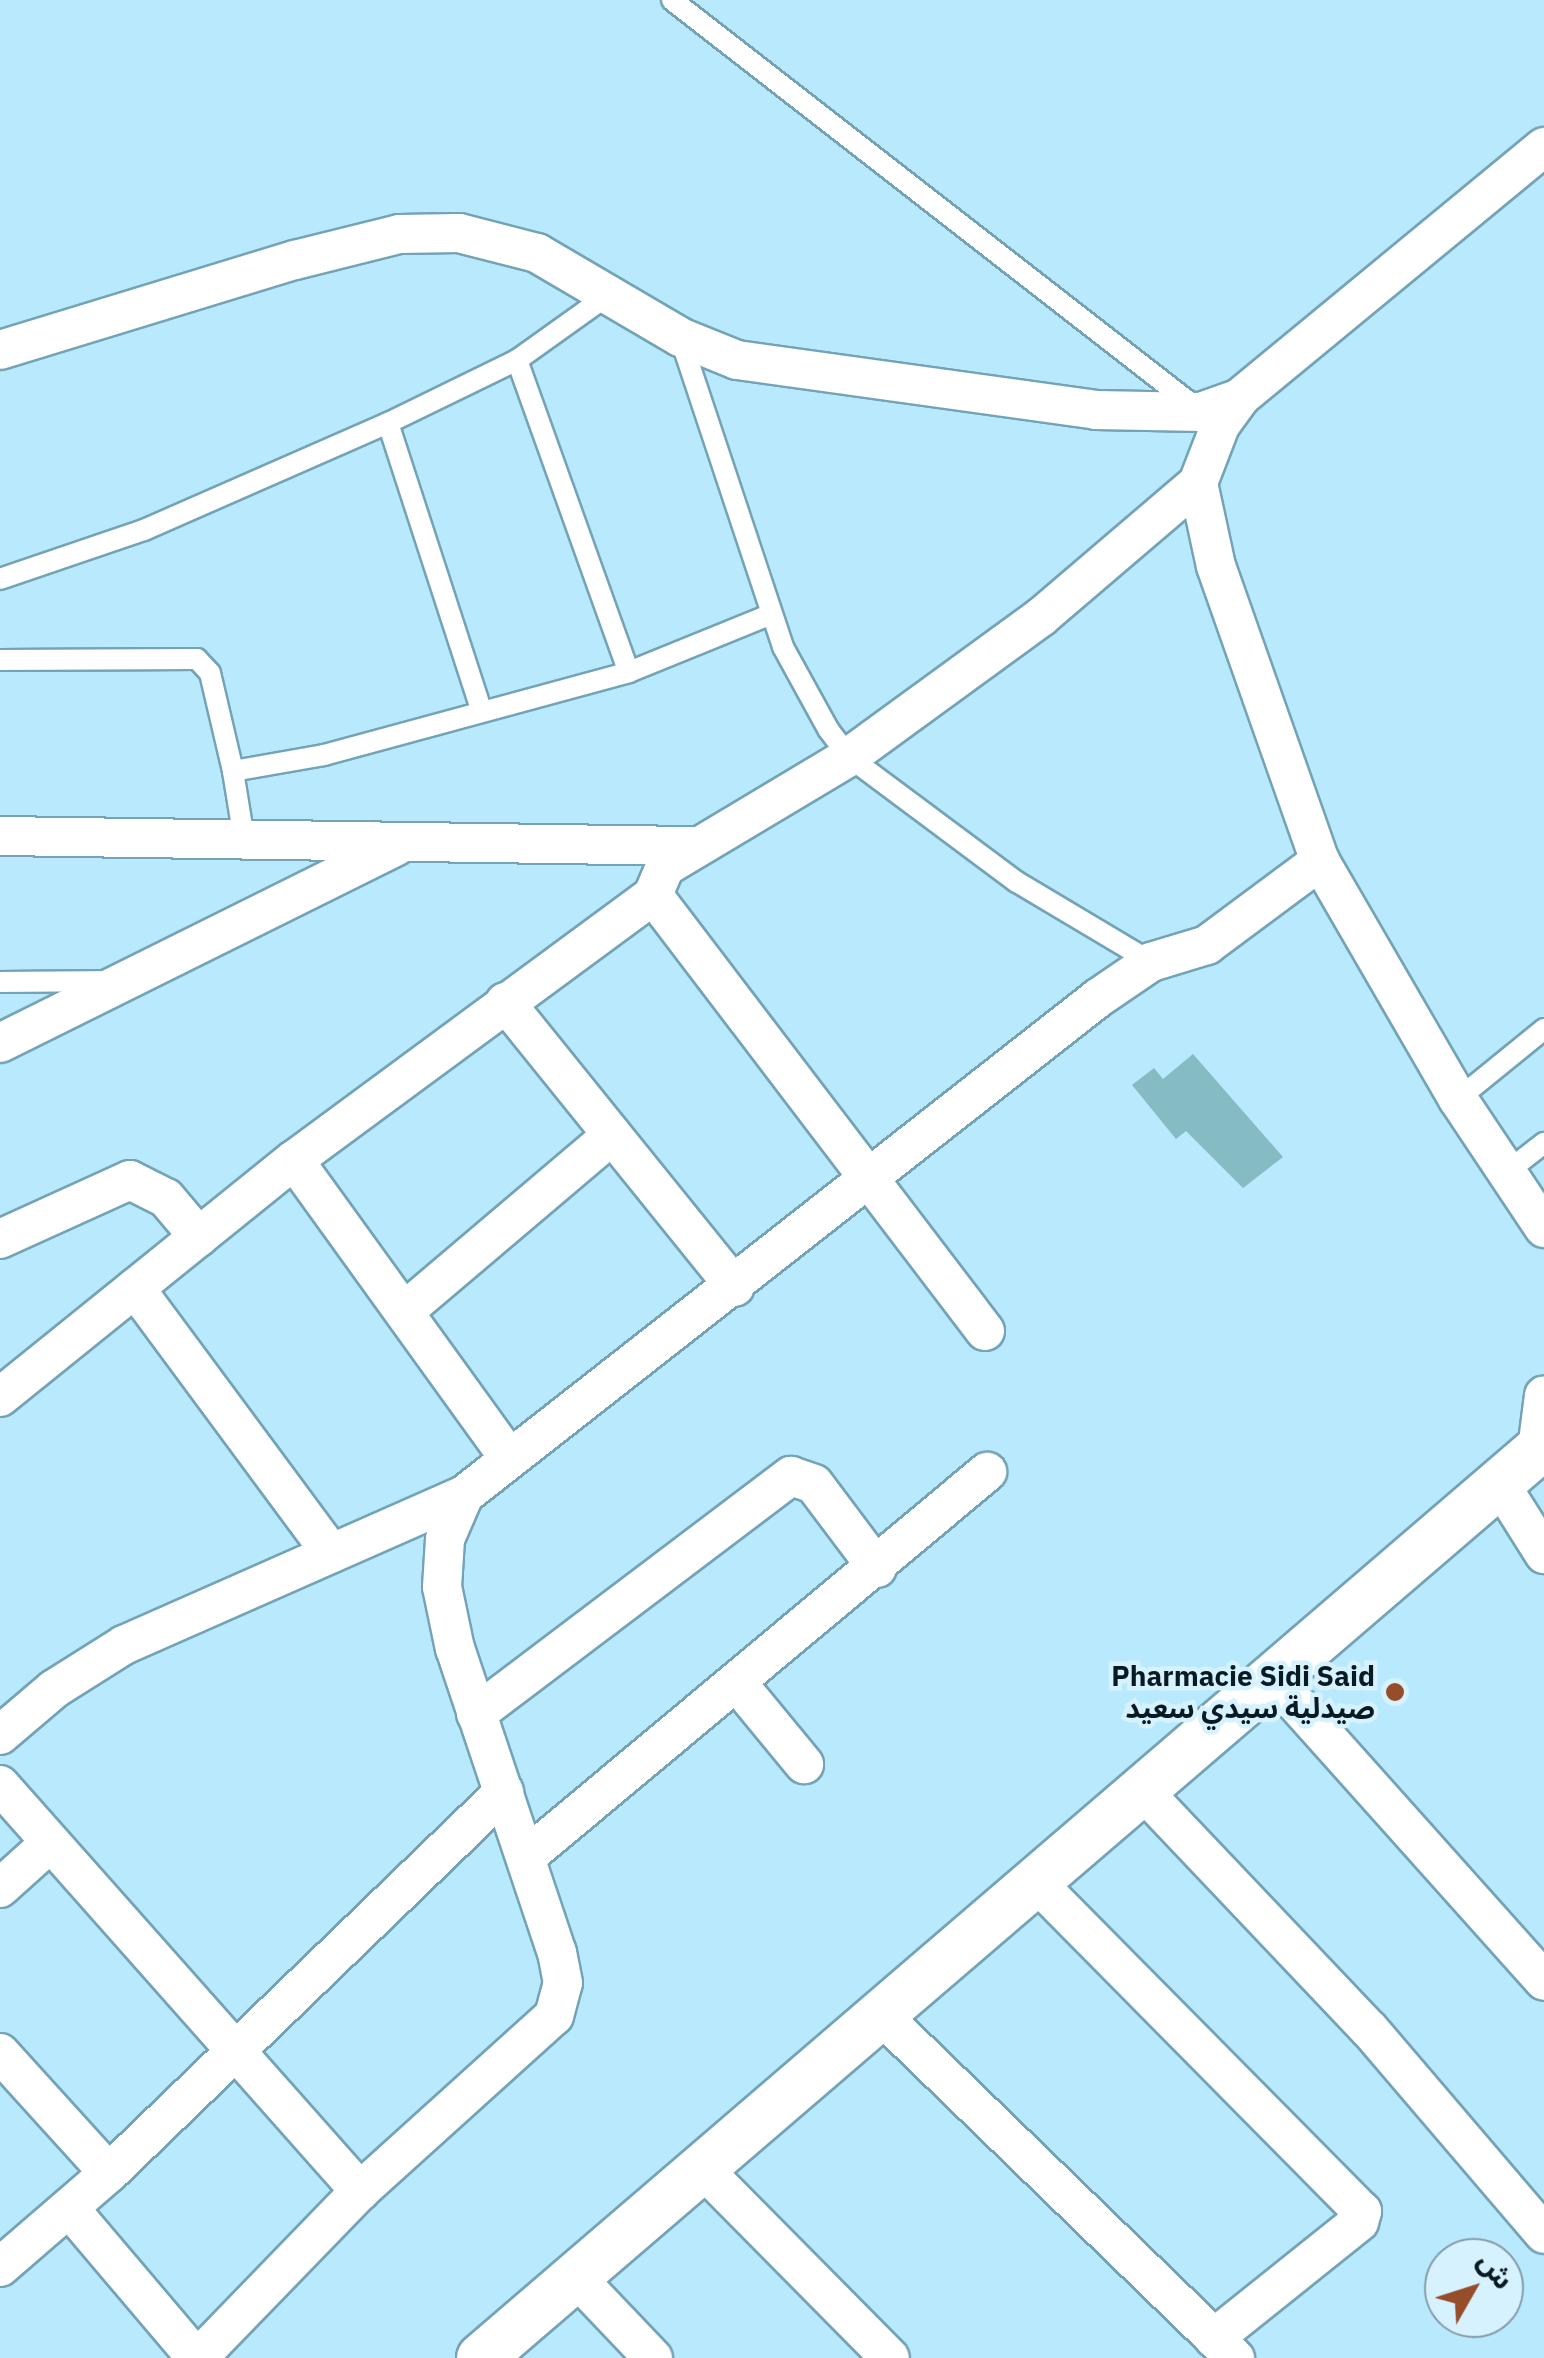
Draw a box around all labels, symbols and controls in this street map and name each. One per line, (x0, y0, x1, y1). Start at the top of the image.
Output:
place label: Pharmacie Sidi Said صيدلية سيدي سعيد (1111, 1659, 1375, 1725)
marker: Pharmacie Sidi Said صيدلية سيدي سعيد (1384, 1681, 1406, 1703)
north arrow (1424, 2238, 1524, 2338)
text: ش (1470, 2244, 1523, 2297)

